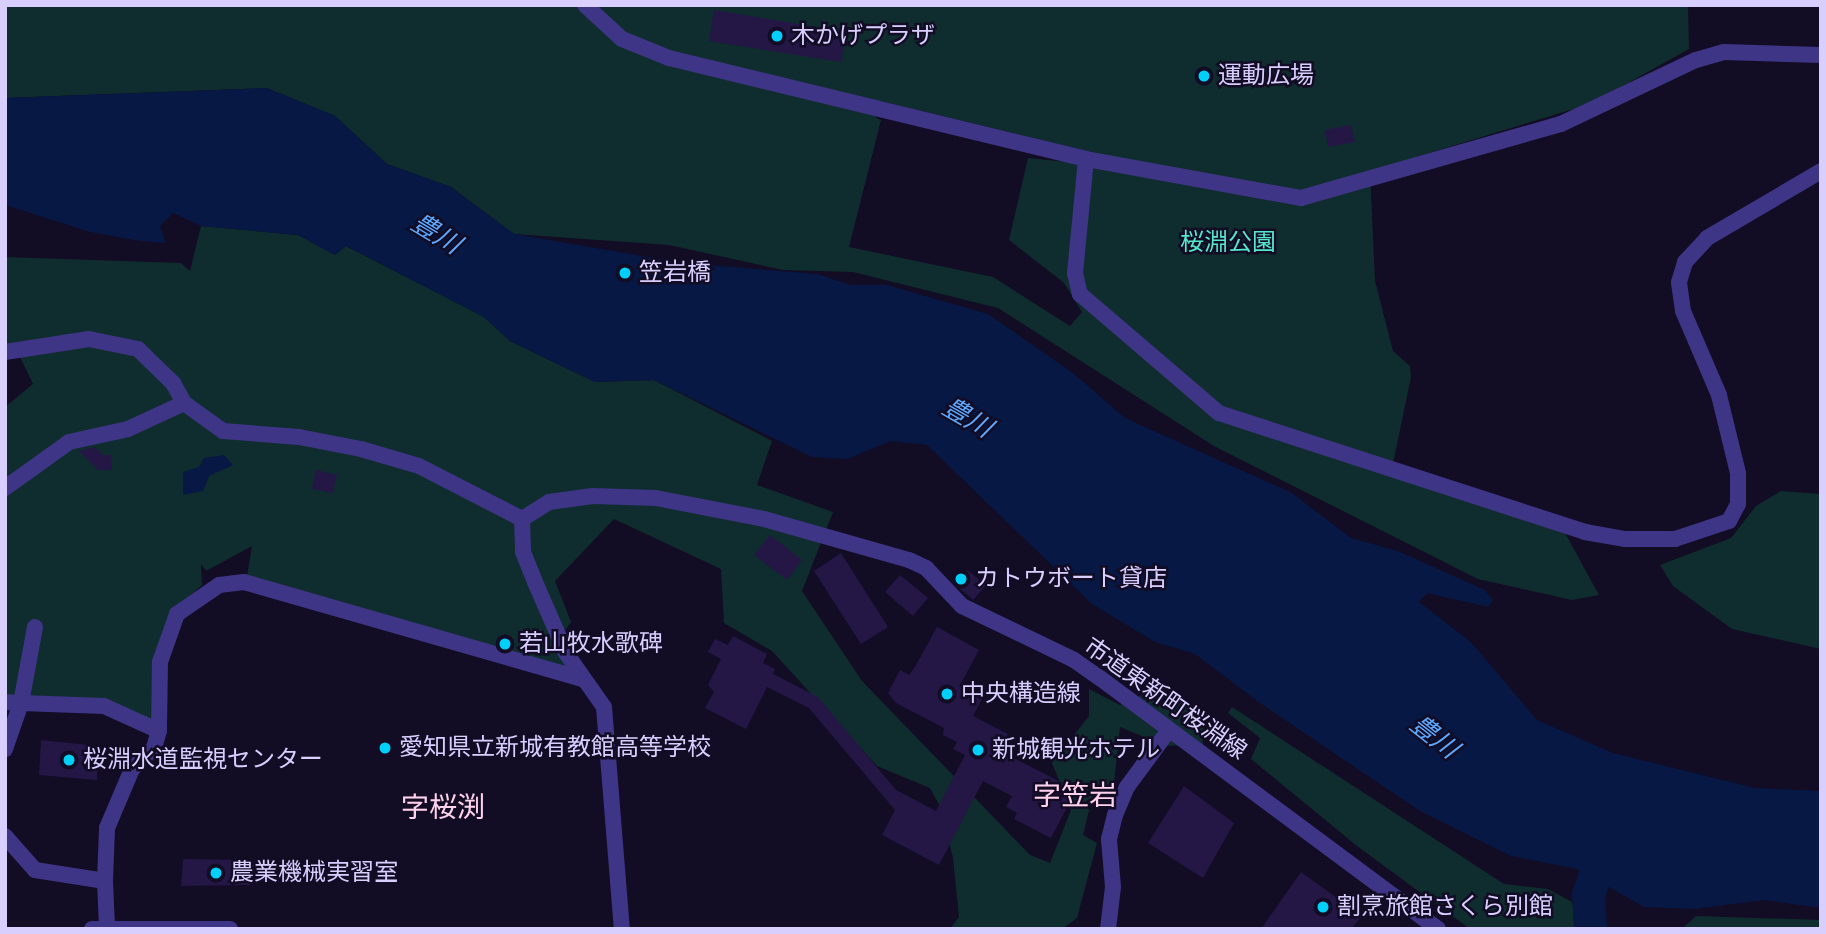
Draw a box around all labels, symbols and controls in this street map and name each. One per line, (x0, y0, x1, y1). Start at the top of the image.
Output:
place label: 木かげプラザ (791, 22, 935, 50)
marker: 木かげプラザ (769, 28, 785, 44)
place label: 運動広場 (1218, 62, 1314, 90)
marker: 運動広場 (1196, 68, 1212, 84)
water label: 豊川 (406, 207, 466, 261)
park label: 桜淵公園 (1180, 229, 1276, 257)
place label: 笠岩橋 (639, 259, 711, 287)
marker: 笠岩橋 (617, 265, 633, 281)
water label: 豊川 (937, 391, 997, 445)
place label: カトウボート貸店 (975, 565, 1167, 593)
marker: カトウボート貸店 (953, 571, 969, 587)
place label: 若山牧水歌碑 (519, 630, 663, 658)
street label: 市道東新町桜淵線 (1078, 632, 1252, 766)
marker: 若山牧水歌碑 (497, 636, 513, 652)
place label: 中央構造線 (961, 680, 1081, 708)
marker: 中央構造線 (939, 686, 955, 702)
water label: 豊川 (1404, 709, 1464, 765)
place label: 愛知県立新城有教館高等学校 (399, 734, 711, 762)
place label: 新城観光ホテル (992, 736, 1160, 764)
marker: 愛知県立新城有教館高等学校 (377, 740, 393, 756)
marker: 新城観光ホテル (970, 742, 986, 758)
place label: 桜淵水道監視センター (83, 746, 323, 774)
marker: 桜淵水道監視センター (61, 752, 77, 768)
district label: 字笠岩 (1033, 779, 1117, 813)
district label: 字桜渕 (401, 791, 485, 825)
place label: 農業機械実習室 (230, 859, 398, 887)
marker: 農業機械実習室 (208, 865, 224, 881)
place label: 割烹旅館さくら別館 (1337, 893, 1553, 921)
marker: 割烹旅館さくら別館 (1315, 899, 1331, 915)

